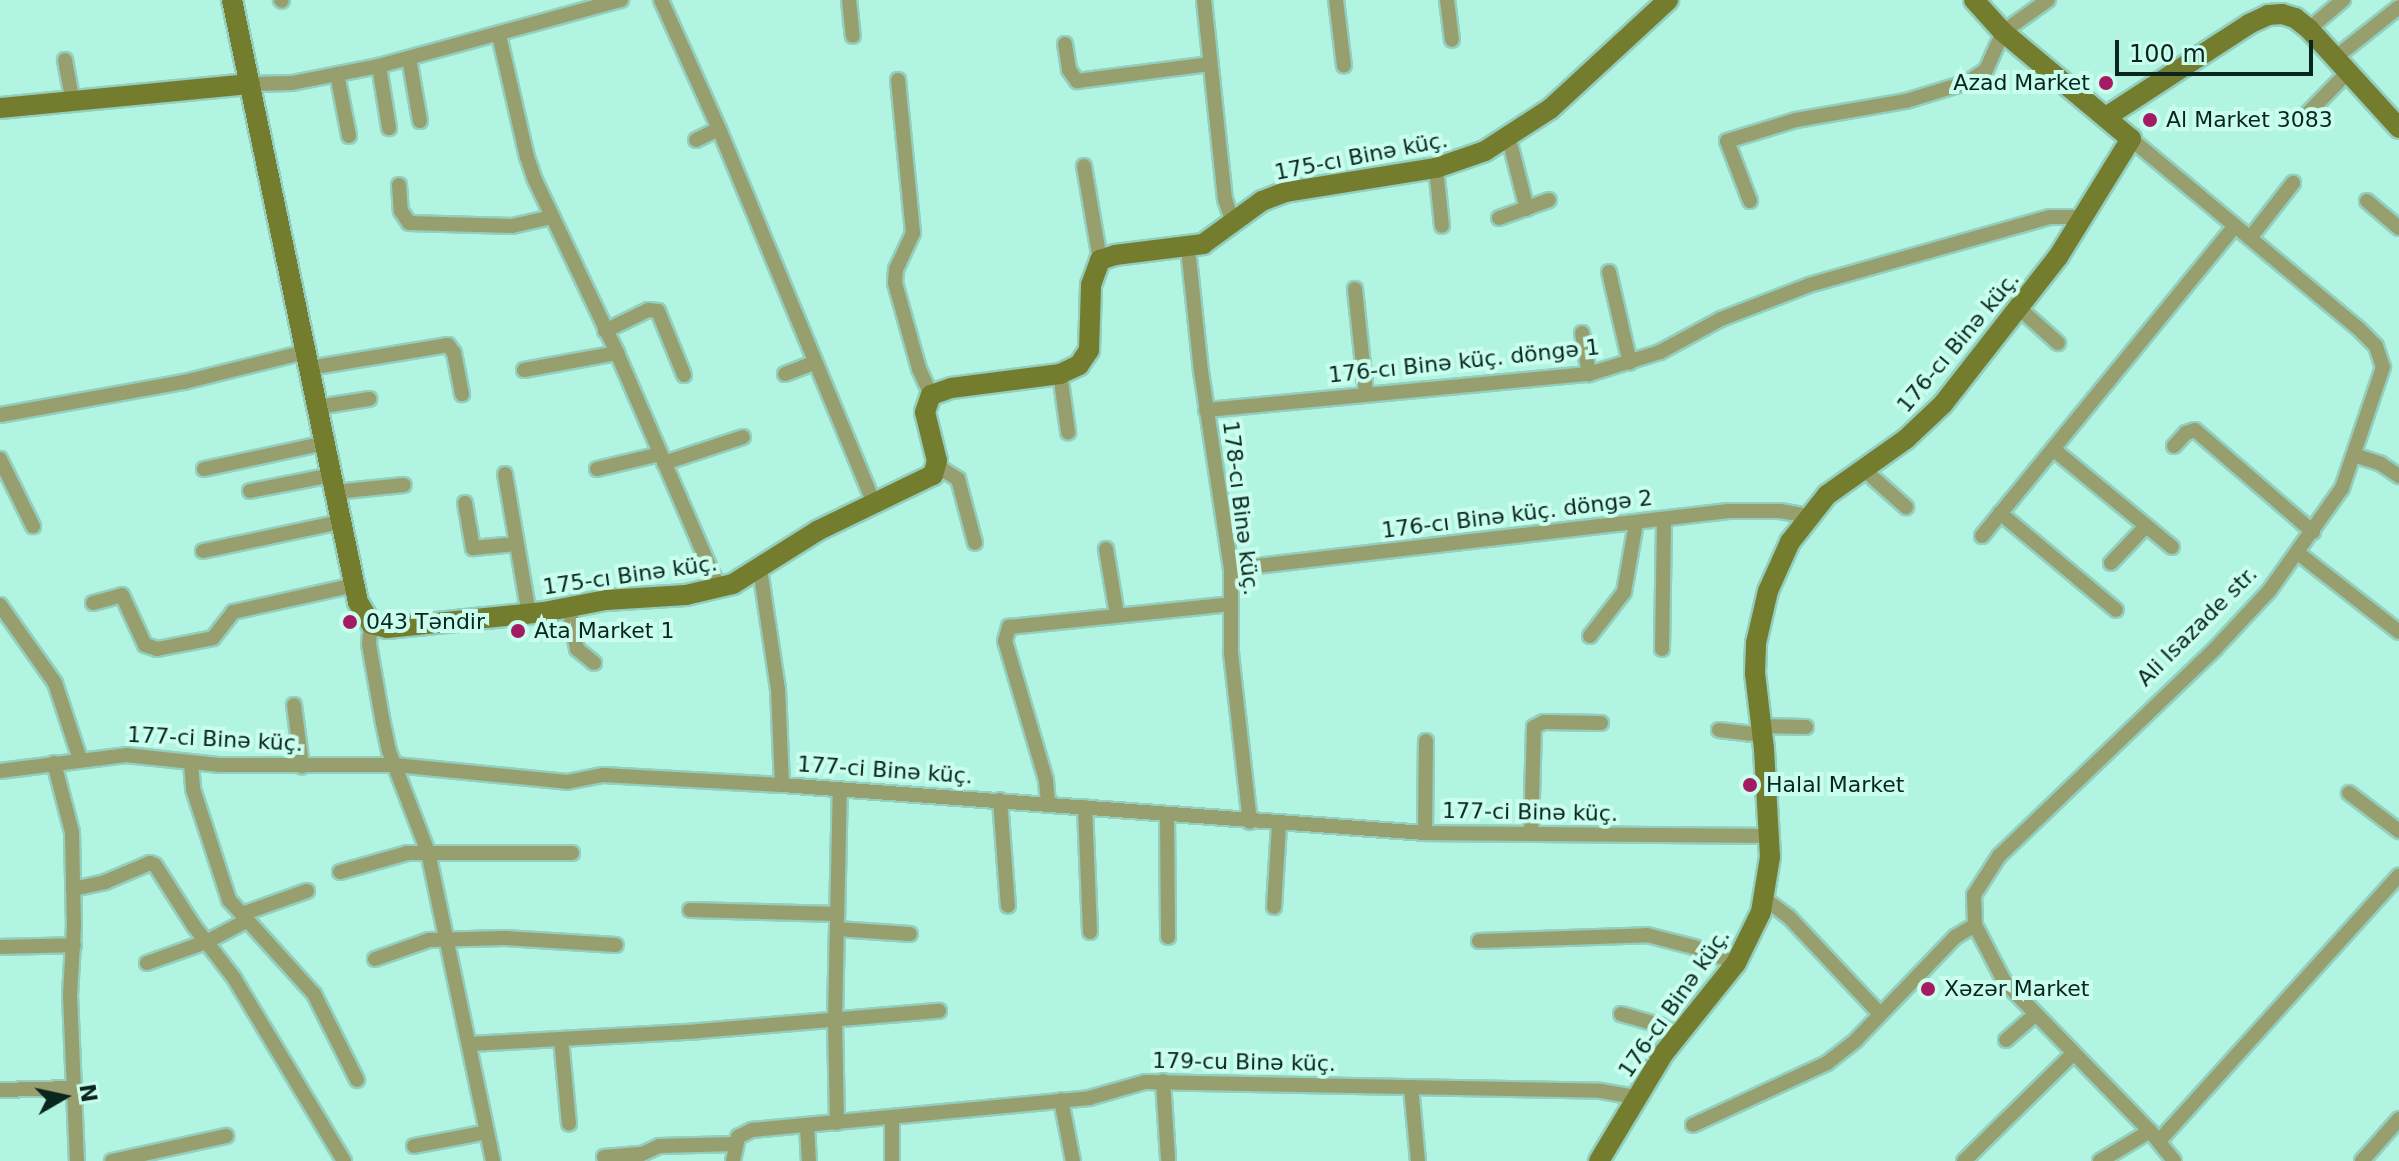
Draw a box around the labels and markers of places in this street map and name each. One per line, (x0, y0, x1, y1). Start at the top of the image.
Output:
place label: Azad Market (1953, 70, 2090, 96)
marker: Azad Market (2097, 74, 2115, 92)
place label: Al Market 3083 (2166, 107, 2333, 133)
marker: Al Market 3083 (2141, 111, 2159, 129)
place label: 043 Təndir (366, 609, 485, 635)
marker: 043 Təndir (341, 613, 359, 631)
place label: Ata Market 1 (534, 618, 674, 644)
marker: Ata Market 1 (509, 622, 527, 640)
place label: Halal Market (1766, 772, 1904, 798)
marker: Halal Market (1741, 776, 1759, 794)
place label: Xəzər Market (1944, 976, 2089, 1002)
marker: Xəzər Market (1919, 980, 1937, 998)

